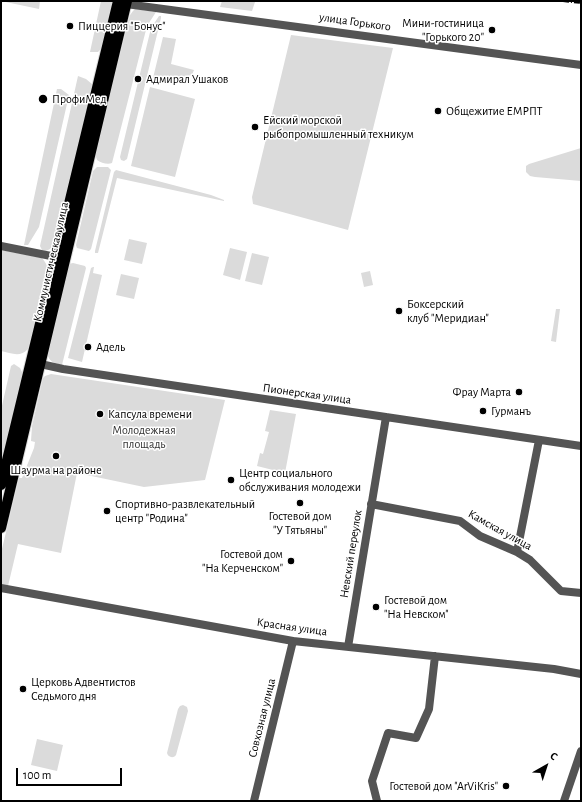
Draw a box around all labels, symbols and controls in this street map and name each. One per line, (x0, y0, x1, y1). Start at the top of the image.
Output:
street label: улица Горького (318, 10, 392, 34)
place label: Мини-гостиница "Горького 20" (402, 16, 484, 44)
place label: Пиццерия "Бонус" (78, 19, 166, 33)
marker: Пиццерия "Бонус" (65, 21, 75, 31)
marker: Мини-гостиница "Горького 20" (487, 25, 497, 35)
place label: Адмирал Ушаков (146, 72, 228, 86)
marker: Адмирал Ушаков (133, 74, 143, 84)
place label: ПрофиМед (52, 92, 107, 106)
marker: ПрофиМед (37, 93, 49, 105)
place label: Общежитие ЕМРПТ (446, 104, 542, 118)
marker: Общежитие ЕМРПТ (433, 106, 443, 116)
place label: Ейский морской рыбопромышленный техникум (263, 113, 414, 141)
marker: Ейский морской рыбопромышленный техникум (250, 122, 260, 132)
street label: Коммунистическая улица (30, 201, 72, 323)
place label: Боксерский клуб "Меридиан" (407, 297, 489, 325)
marker: Боксерский клуб "Меридиан" (394, 306, 404, 316)
place label: Адель (96, 340, 125, 354)
marker: Адель (83, 342, 93, 352)
street label: Пионерская улица (262, 381, 352, 407)
place label: Фрау Марта (453, 385, 511, 399)
marker: Фрау Марта (514, 387, 524, 397)
place label: Гурманъ (491, 404, 531, 418)
marker: Гурманъ (478, 406, 488, 416)
place label: Капсула времени (108, 407, 192, 421)
marker: Капсула времени (95, 409, 105, 419)
park label: Молодежная площадь (112, 423, 176, 451)
marker: Шаурма на районе (51, 451, 61, 461)
place label: Шаурма на районе (10, 463, 102, 477)
place label: Центр социального обслуживания молодежи (239, 466, 361, 494)
marker: Центр социального обслуживания молодежи (226, 475, 236, 485)
place label: Спортивно-развлекательный центр "Родина" (115, 497, 255, 525)
marker: Гостевой дом "У Тятьяны" (295, 498, 305, 508)
marker: Спортивно-развлекательный центр "Родина" (102, 506, 112, 516)
street label: Камская улица (465, 506, 535, 554)
place label: Гостевой дом "У Тятьяны" (268, 509, 332, 537)
street label: Невский переулок (337, 509, 365, 599)
place label: Гостевой дом "На Керченском" (202, 547, 283, 575)
marker: Гостевой дом "На Керченском" (286, 556, 296, 566)
place label: Гостевой дом "На Невском" (384, 593, 449, 621)
marker: Гостевой дом "На Невском" (371, 602, 381, 612)
street label: Красная улица (256, 615, 328, 639)
place label: Церковь Адвентистов Седьмого дня (31, 675, 136, 703)
street label: Совхозная улица (245, 677, 279, 759)
marker: Церковь Адвентистов Седьмого дня (18, 684, 28, 694)
north arrow (526, 746, 566, 786)
text: С (548, 750, 560, 762)
scale bar (18, 760, 124, 786)
text: 100 m (23, 769, 51, 781)
place label: Гостевой дом "ArViKris" (389, 779, 498, 793)
marker: Гостевой дом "ArViKris" (501, 781, 511, 791)

